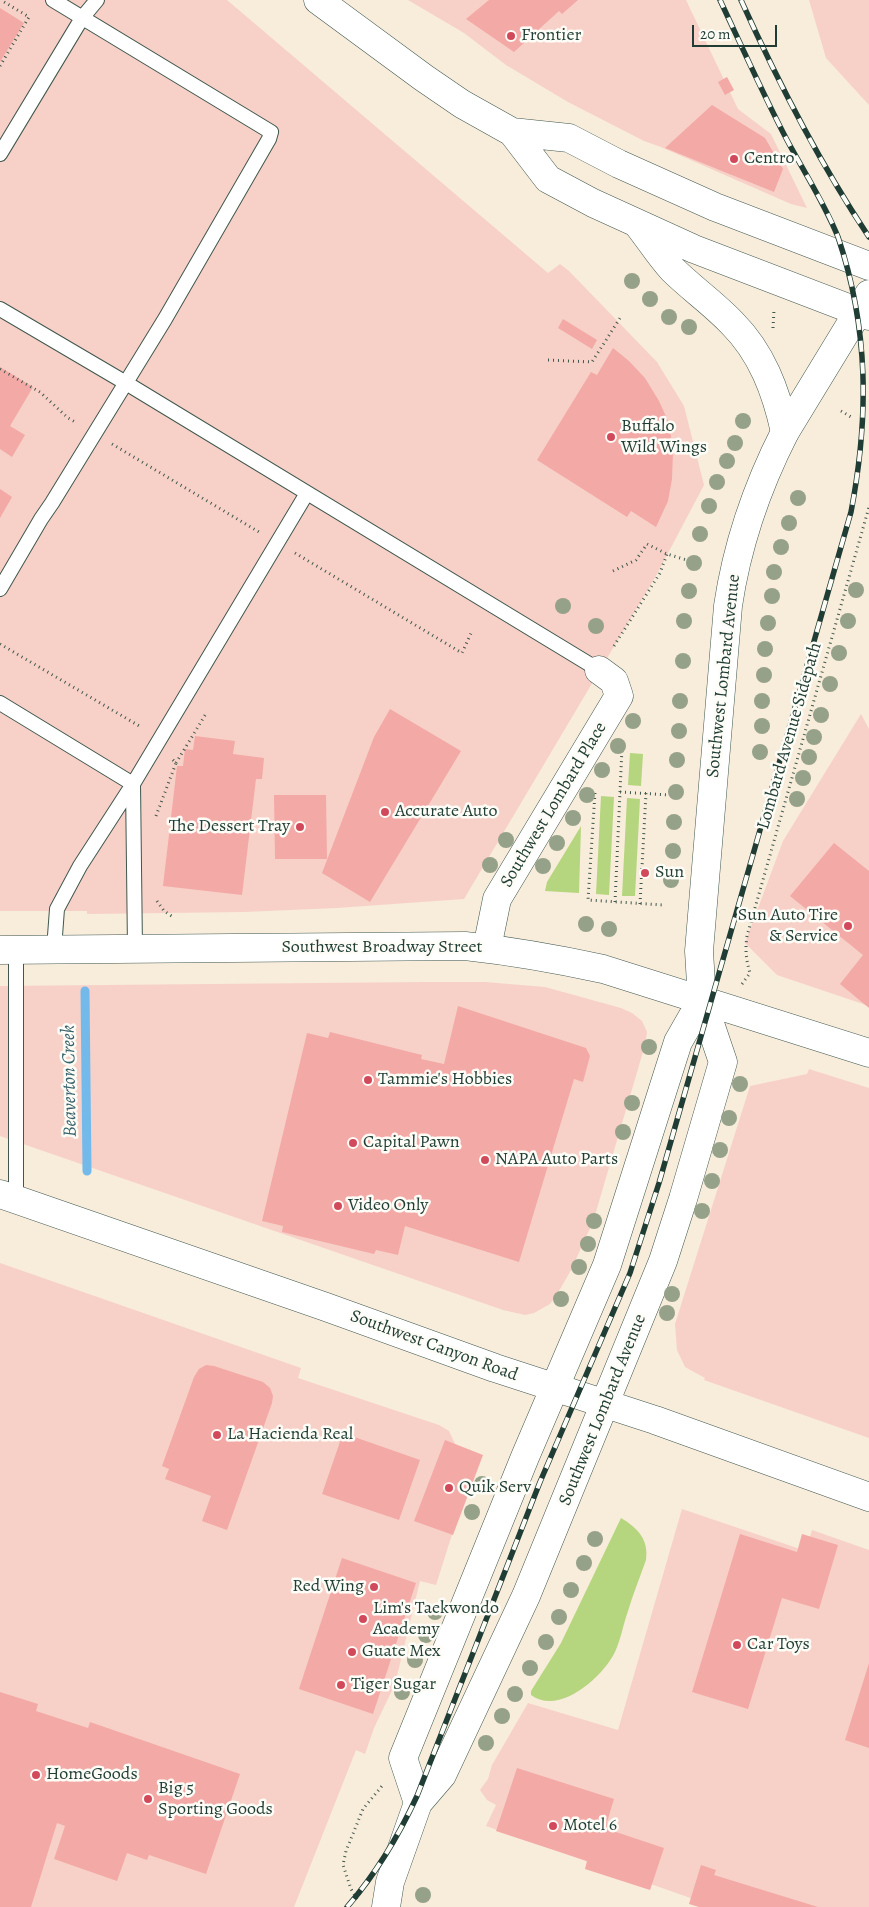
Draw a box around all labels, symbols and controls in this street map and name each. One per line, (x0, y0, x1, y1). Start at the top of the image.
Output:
scale bar (694, 15, 779, 47)
text: 20 m (700, 24, 731, 44)
place label: Frontier (521, 25, 581, 47)
marker: Frontier (505, 30, 517, 42)
place label: Centro (744, 148, 794, 170)
marker: Centro (728, 153, 740, 165)
place label: Buffalo Wild Wings (621, 416, 707, 458)
marker: Buffalo Wild Wings (605, 431, 617, 443)
street label: Southwest Lombard Avenue (703, 573, 745, 779)
street label: Lombard Avenue Sidepath (753, 640, 827, 832)
street label: Southwest Lombard Place (496, 718, 612, 892)
place label: Accurate Auto (395, 801, 497, 823)
marker: Accurate Auto (379, 806, 391, 818)
place label: The Dessert Tray (169, 816, 290, 838)
marker: The Dessert Tray (294, 821, 306, 833)
place label: Sun (655, 862, 684, 884)
marker: Sun (639, 867, 651, 879)
place label: Sun Auto Tire & Service (738, 905, 838, 948)
marker: Sun Auto Tire & Service (842, 920, 854, 932)
street label: Southwest Broadway Street (282, 937, 482, 959)
water label: Beaverton Creek (58, 1025, 82, 1137)
place label: Tammie's Hobbies (378, 1069, 512, 1091)
marker: Tammie's Hobbies (362, 1074, 374, 1086)
place label: Capital Pawn (363, 1132, 460, 1154)
marker: Capital Pawn (347, 1137, 359, 1149)
place label: NAPA Auto Parts (495, 1149, 618, 1171)
marker: NAPA Auto Parts (479, 1154, 491, 1166)
place label: Video Only (348, 1195, 428, 1217)
marker: Video Only (332, 1200, 344, 1212)
street label: Southwest Canyon Road (347, 1306, 521, 1386)
street label: Southwest Lombard Avenue (555, 1311, 651, 1509)
place label: La Hacienda Real (227, 1424, 353, 1446)
marker: La Hacienda Real (211, 1429, 223, 1441)
place label: Quik Serv (459, 1477, 531, 1499)
marker: Quik Serv (443, 1482, 455, 1494)
place label: Red Wing (292, 1576, 364, 1598)
marker: Red Wing (368, 1581, 380, 1593)
place label: Lim's Taekwondo Academy (373, 1598, 499, 1640)
marker: Lim's Taekwondo Academy (357, 1613, 369, 1625)
place label: Car Toys (747, 1634, 810, 1656)
marker: Car Toys (731, 1639, 743, 1651)
place label: Guate Mex (362, 1641, 440, 1663)
marker: Guate Mex (346, 1646, 358, 1658)
place label: Tiger Sugar (351, 1674, 436, 1696)
marker: Tiger Sugar (335, 1679, 347, 1691)
place label: HomeGoods (46, 1764, 138, 1786)
marker: HomeGoods (30, 1769, 42, 1781)
place label: Big 5 Sporting Goods (158, 1778, 273, 1820)
marker: Big 5 Sporting Goods (142, 1793, 154, 1805)
place label: Motel 6 (563, 1815, 617, 1837)
marker: Motel 6 (547, 1820, 559, 1832)

